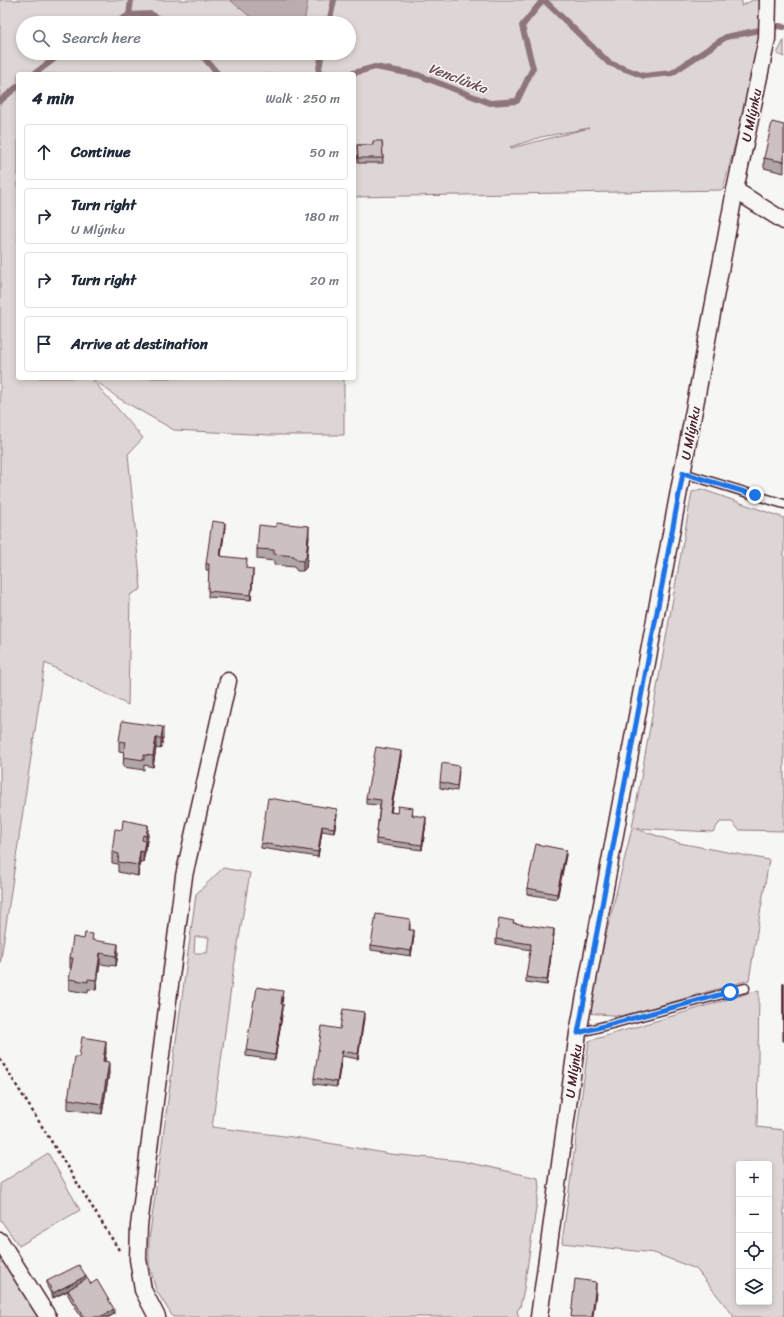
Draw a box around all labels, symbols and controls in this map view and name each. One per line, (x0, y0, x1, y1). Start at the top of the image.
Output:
search box (16, 16, 356, 60)
text: Search here (62, 25, 141, 51)
icon: search (30, 27, 52, 49)
water label: Venclůvka (425, 56, 492, 101)
text: 4 min (32, 83, 74, 113)
street label: U Mlýnku (735, 86, 768, 144)
text: Walk · 250 m (266, 87, 340, 110)
text: Continue (71, 139, 131, 165)
icon: ahead (33, 141, 55, 163)
text: 50 m (309, 141, 339, 164)
text: Turn right (71, 192, 136, 218)
icon: right (33, 205, 55, 227)
text: 180 m (304, 205, 339, 228)
text: U Mlýnku (71, 218, 125, 241)
text: Turn right (71, 267, 136, 293)
icon: right (33, 269, 55, 291)
text: 20 m (310, 269, 339, 292)
text: Arrive at destination (71, 331, 208, 357)
icon: arrive (33, 333, 55, 355)
street label: U Mlýnku (674, 404, 707, 462)
route end (746, 486, 764, 504)
route start (721, 983, 739, 1001)
street label: U Mlýnku (558, 1043, 589, 1099)
map controls (736, 1161, 772, 1305)
button: + (736, 1161, 772, 1197)
button: − (736, 1197, 772, 1233)
button: locate (736, 1233, 772, 1269)
button: layers (736, 1269, 772, 1305)

